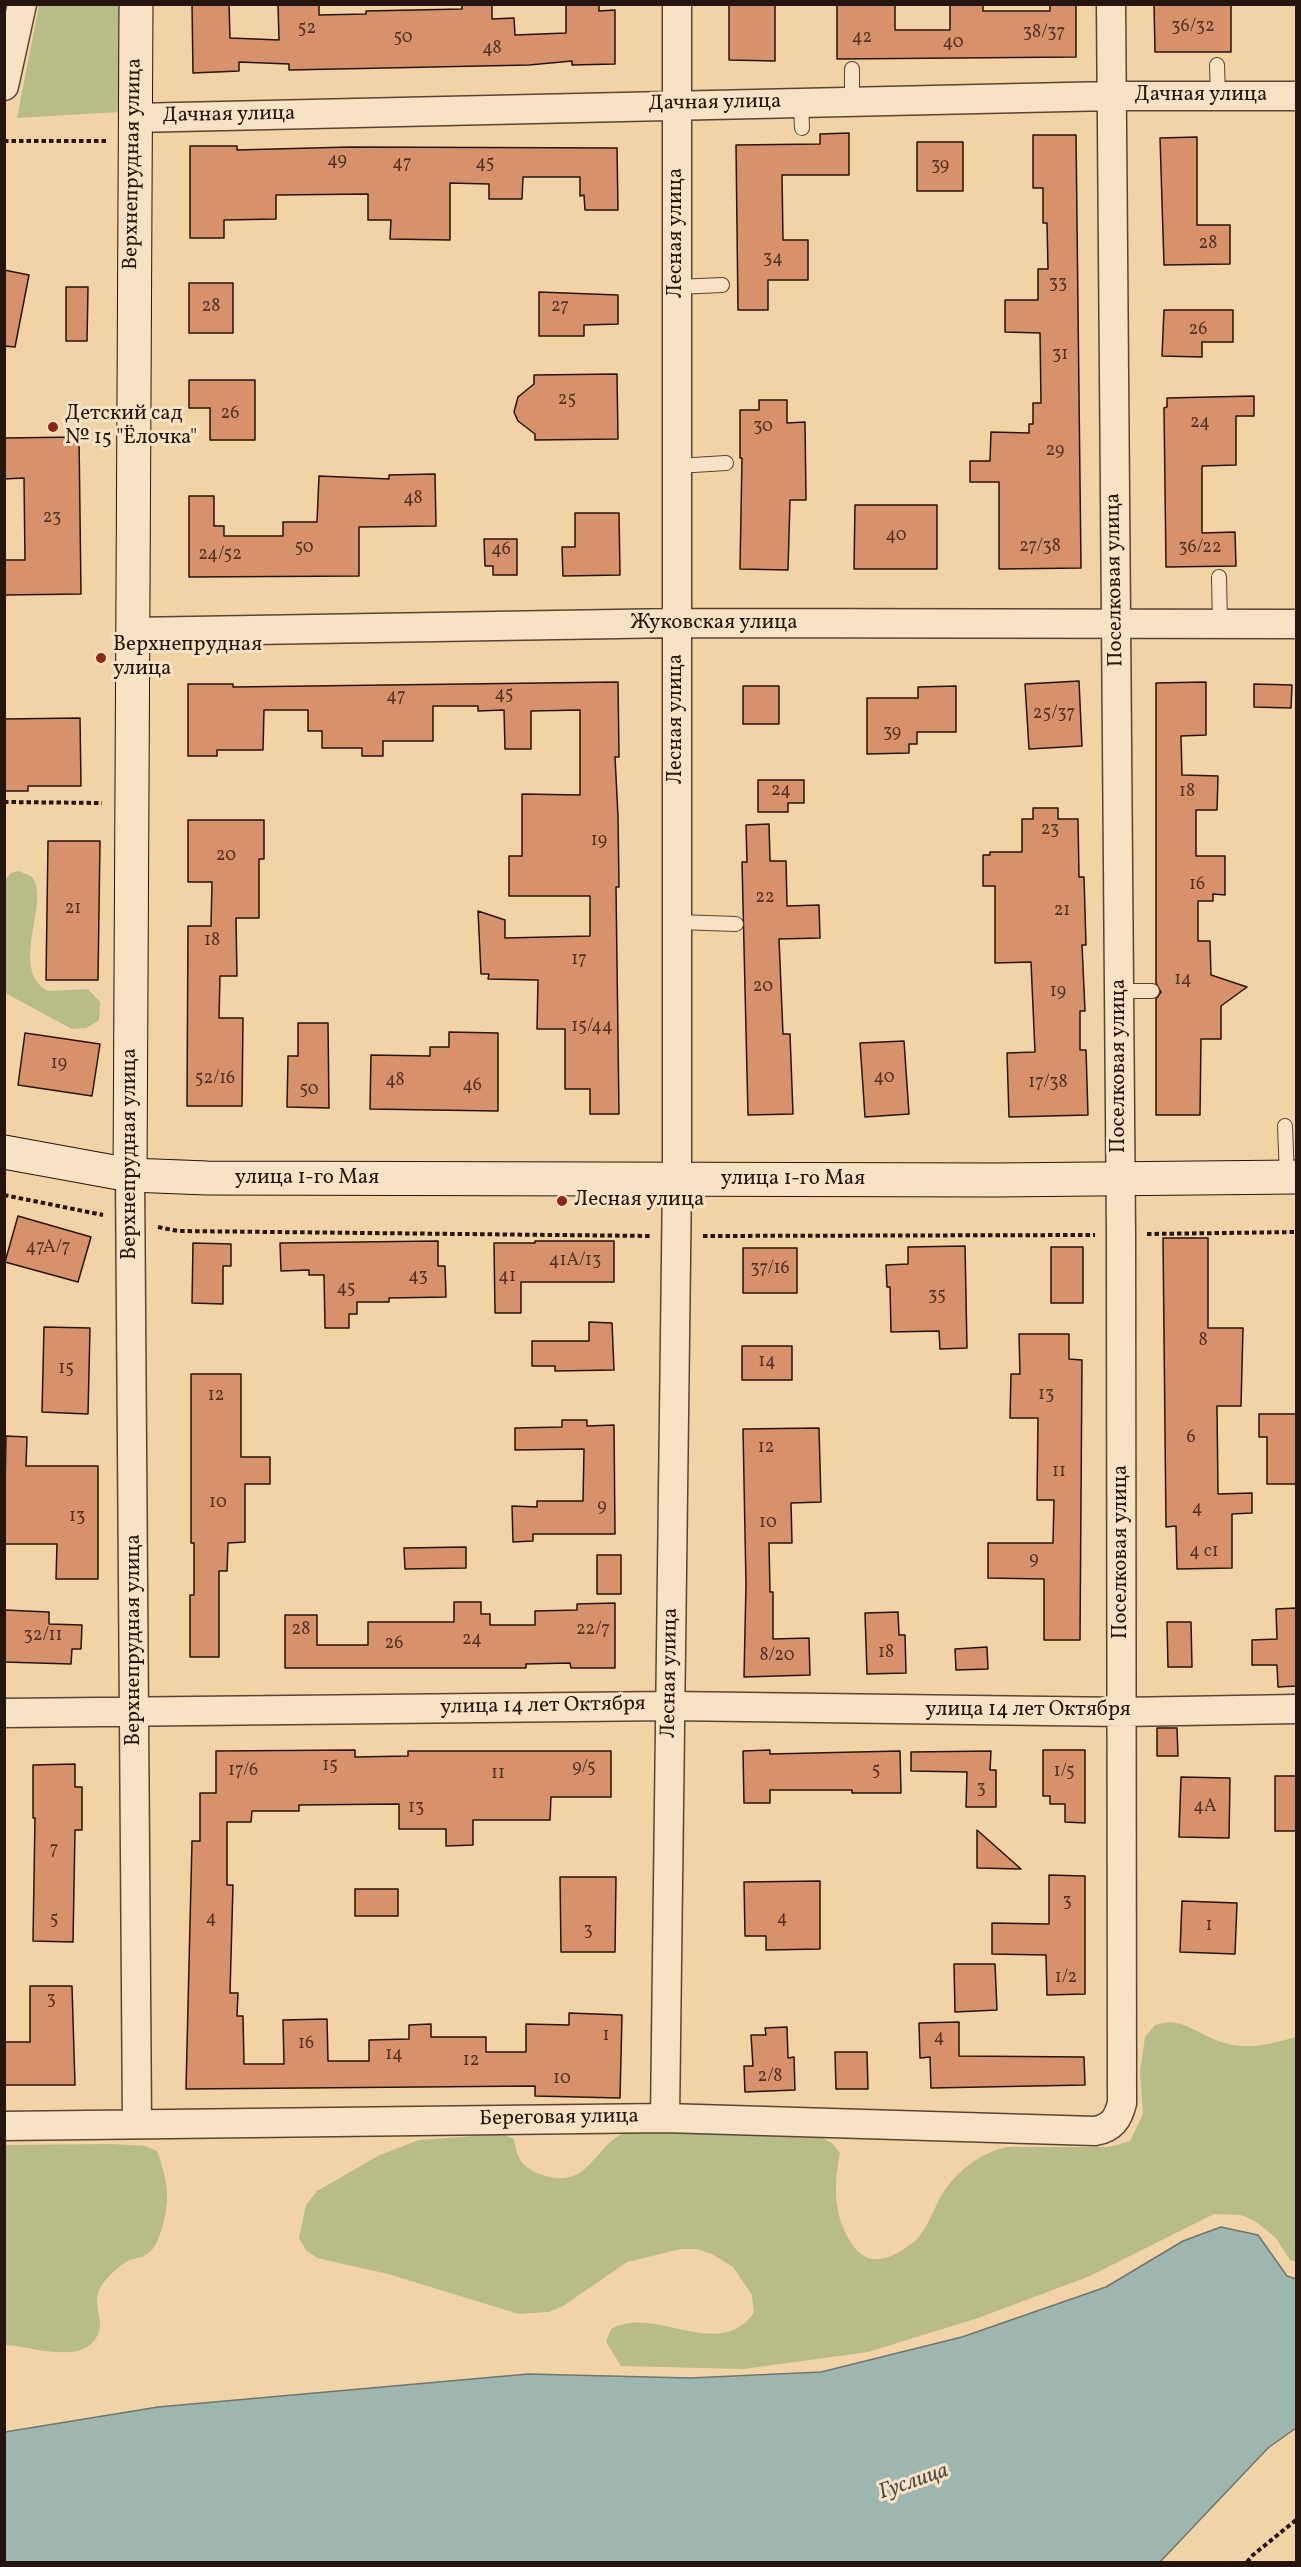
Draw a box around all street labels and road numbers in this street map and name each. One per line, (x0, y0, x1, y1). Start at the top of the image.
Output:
street label: Верхнепрудная улица (120, 58, 148, 270)
street label: Дачная улица (1135, 83, 1267, 109)
street label: Дачная улица (648, 90, 782, 118)
street label: Дачная улица (162, 102, 296, 130)
street label: Лесная улица (664, 168, 690, 298)
street label: Поселковая улица (1102, 493, 1130, 667)
street label: Жуковская улица (630, 611, 798, 637)
street label: Лесная улица (664, 654, 690, 784)
street label: Поселковая улица (1107, 979, 1133, 1153)
street label: Верхнепрудная улица (118, 1048, 144, 1260)
street label: улица 1-го Мая (235, 1166, 379, 1192)
street label: улица 1-го Мая (721, 1167, 865, 1193)
street label: Поселковая улица (1109, 1465, 1135, 1639)
street label: Верхнепрудная улица (122, 1534, 148, 1746)
street label: Лесная улица (657, 1608, 685, 1738)
street label: улица 14 лет Октября (440, 1693, 646, 1721)
street label: улица 14 лет Октября (925, 1698, 1131, 1724)
street label: Береговая улица (479, 2105, 639, 2133)

